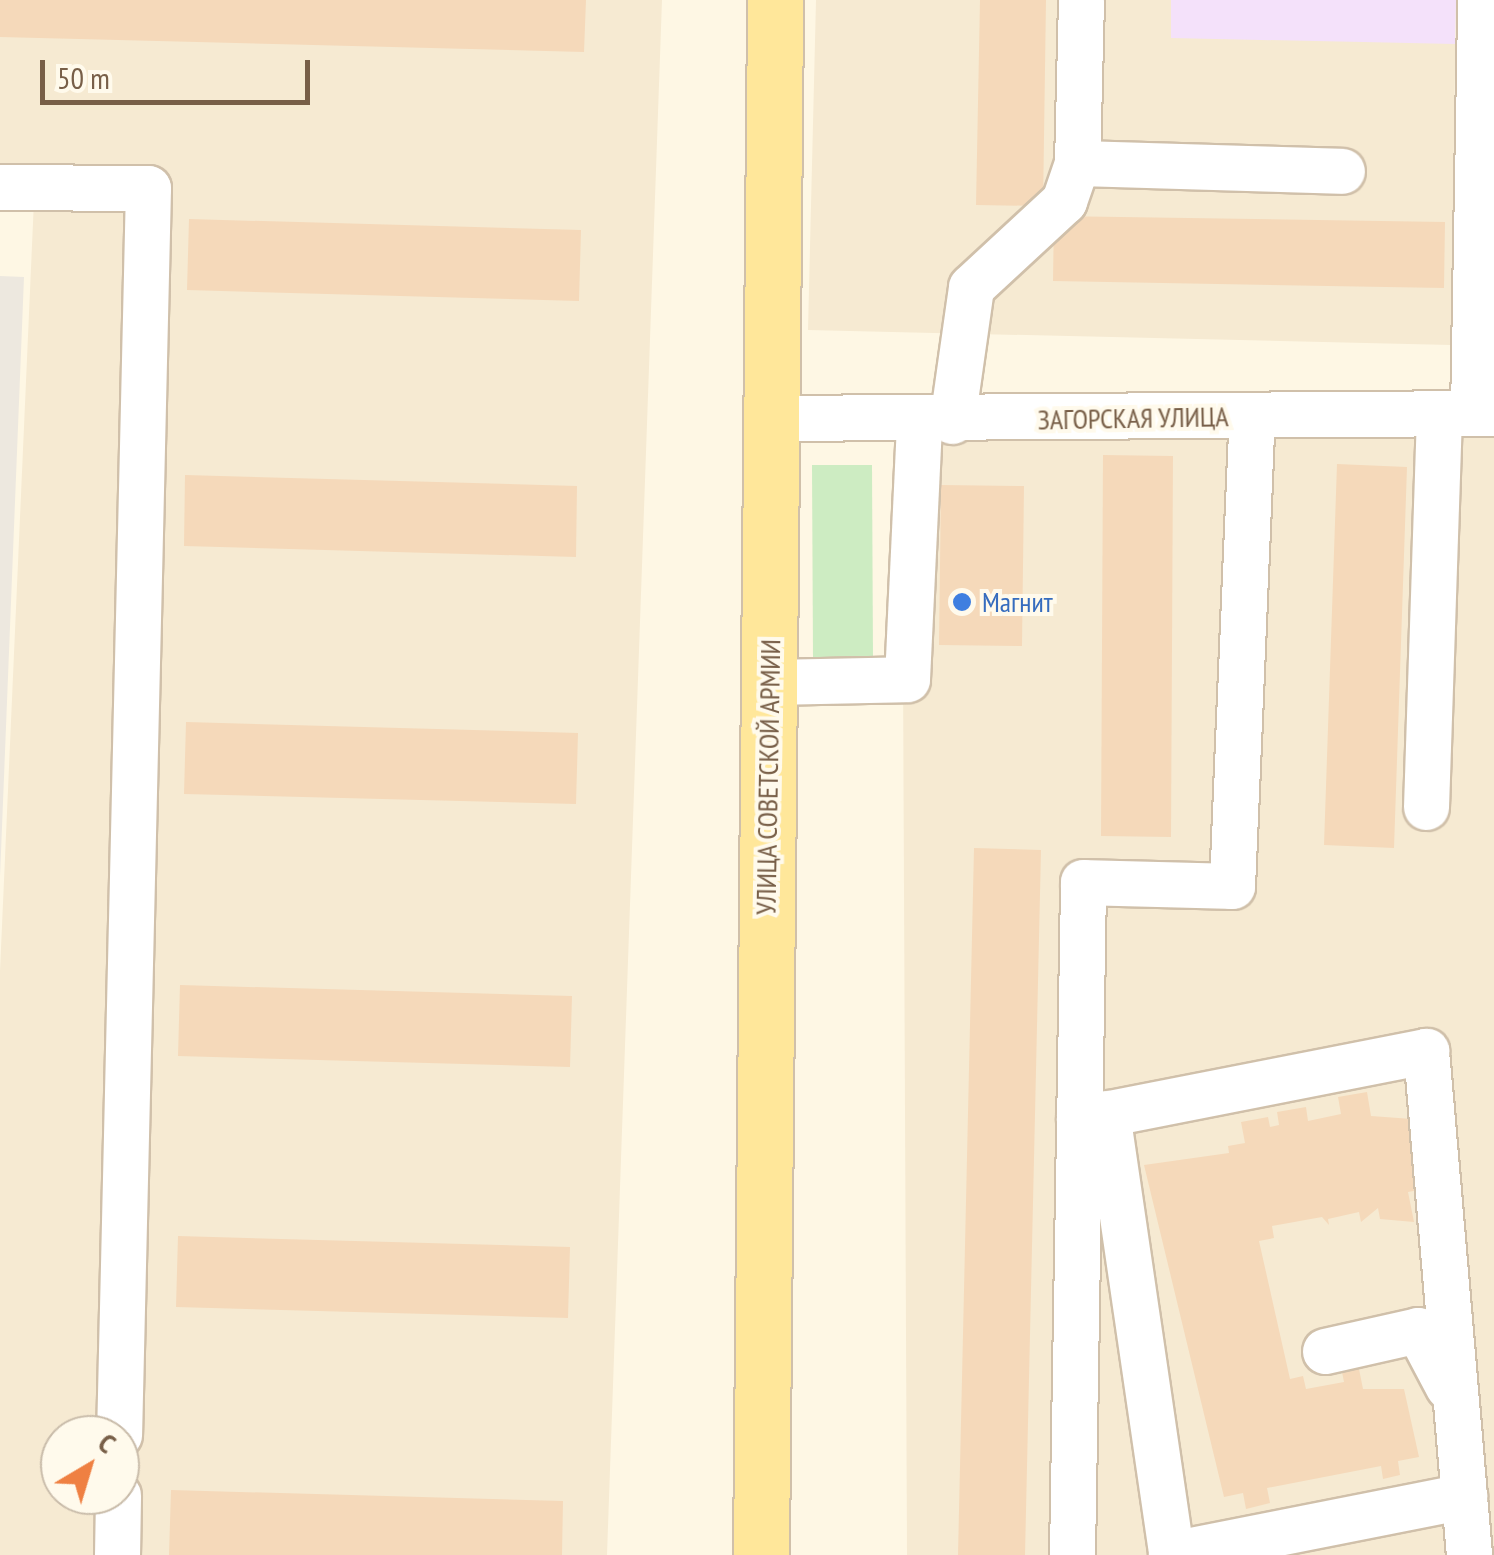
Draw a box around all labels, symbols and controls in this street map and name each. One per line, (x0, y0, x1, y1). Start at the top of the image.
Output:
scale bar (45, 40, 315, 102)
text: 50 m (57, 58, 110, 97)
street label: ЗАГОРСКАЯ УЛИЦА (1037, 400, 1229, 436)
place label: Магнит (982, 585, 1053, 619)
marker: Магнит (951, 591, 973, 613)
street label: УЛИЦА СОВЕТСКОЙ АРМИИ (749, 638, 787, 916)
north arrow (40, 1415, 140, 1515)
text: С (91, 1424, 124, 1461)

